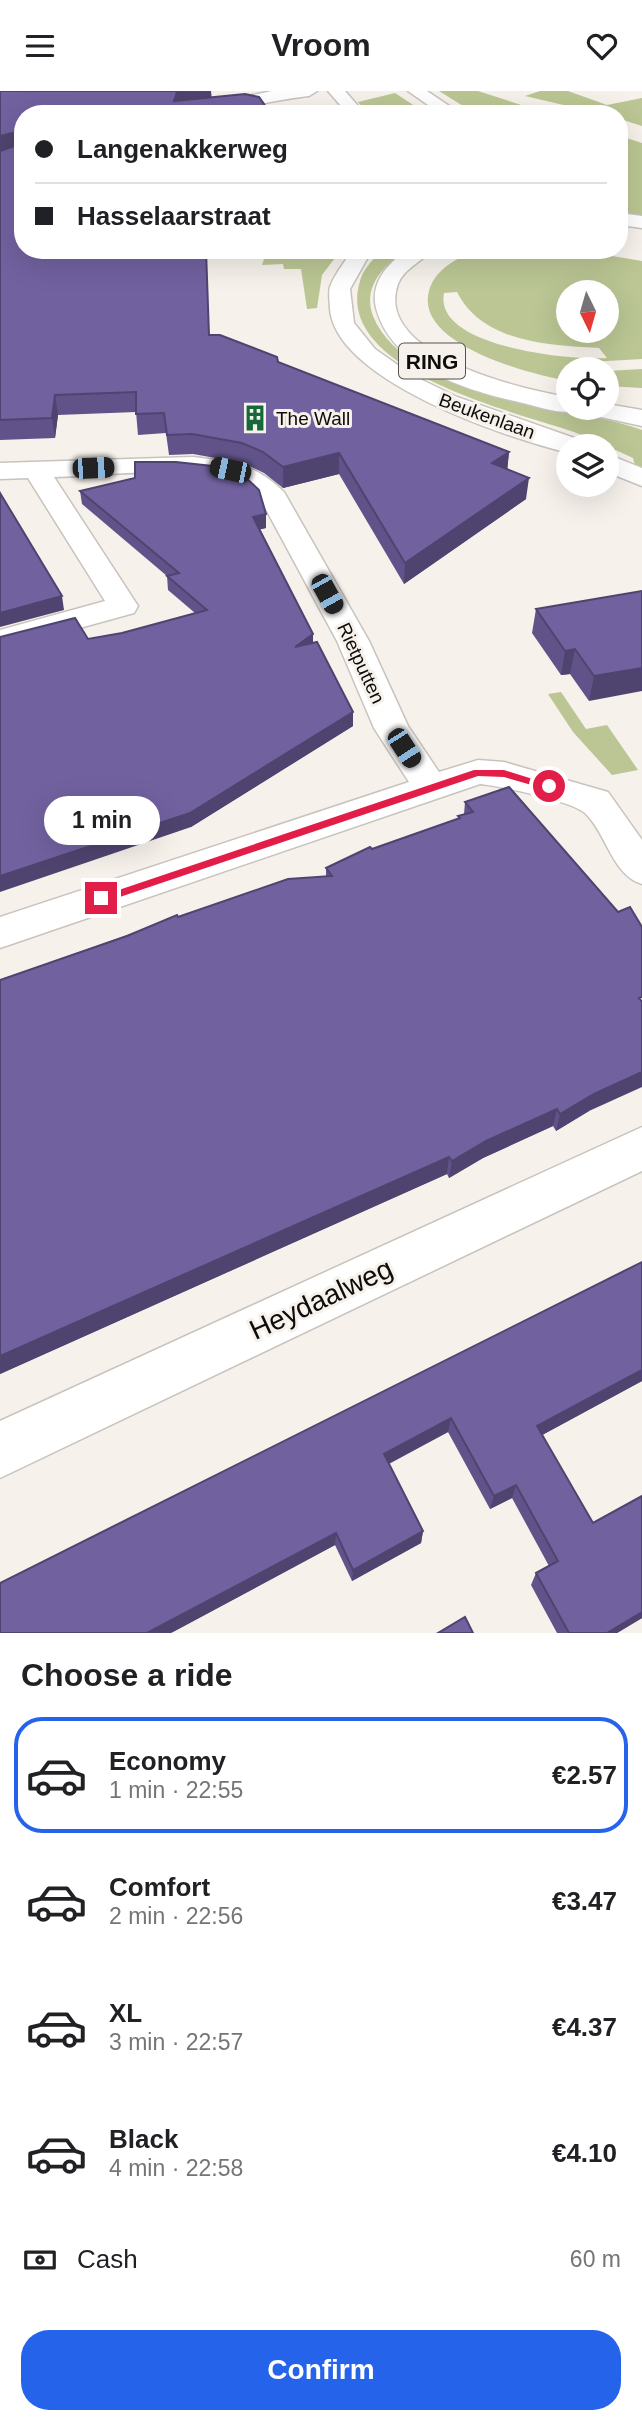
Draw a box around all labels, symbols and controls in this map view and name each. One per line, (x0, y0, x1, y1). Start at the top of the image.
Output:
icon: menu (21, 27, 59, 65)
text: Vroom (271, 27, 371, 63)
icon: heart (583, 27, 621, 65)
text: Langenakkerweg (77, 134, 288, 164)
text: Hasselaarstraat (77, 201, 271, 231)
north arrow (556, 280, 620, 343)
map controls (556, 280, 619, 497)
road number: RING (399, 343, 465, 379)
button: locate (556, 357, 619, 420)
street label: Beukenlaan (436, 389, 538, 443)
building icon: The Wall (240, 403, 270, 433)
place label: The Wall (276, 408, 350, 429)
button: layers (556, 434, 619, 497)
car (208, 455, 253, 485)
car (72, 457, 115, 479)
car (308, 571, 347, 617)
street label: Rietputten (333, 619, 389, 707)
car (384, 725, 425, 771)
route start (533, 770, 565, 802)
callout: 1 min (43, 797, 159, 845)
text: 1 min (72, 807, 132, 833)
route end (85, 882, 117, 914)
street label: Heydaalweg (245, 1252, 397, 1346)
text: Choose a ride (21, 1657, 233, 1693)
icon: car (25, 1744, 88, 1807)
text: Economy (109, 1746, 226, 1776)
text: €2.57 (552, 1760, 617, 1790)
text: 1 min · 22:55 (109, 1777, 243, 1803)
icon: car (25, 1870, 88, 1933)
text: Comfort (109, 1872, 210, 1902)
text: €3.47 (552, 1886, 617, 1916)
text: 2 min · 22:56 (109, 1903, 243, 1929)
icon: car (25, 1996, 88, 2059)
text: XL (109, 1998, 142, 2028)
text: €4.37 (552, 2012, 617, 2042)
text: 3 min · 22:57 (109, 2029, 243, 2055)
icon: car (25, 2122, 88, 2185)
text: Black (109, 2124, 178, 2154)
text: €4.10 (552, 2138, 617, 2168)
text: 4 min · 22:58 (109, 2155, 243, 2181)
icon: cash (21, 2241, 59, 2279)
text: Cash (77, 2244, 138, 2274)
text: 60 m (570, 2246, 621, 2272)
button: Confirm (21, 2330, 621, 2410)

